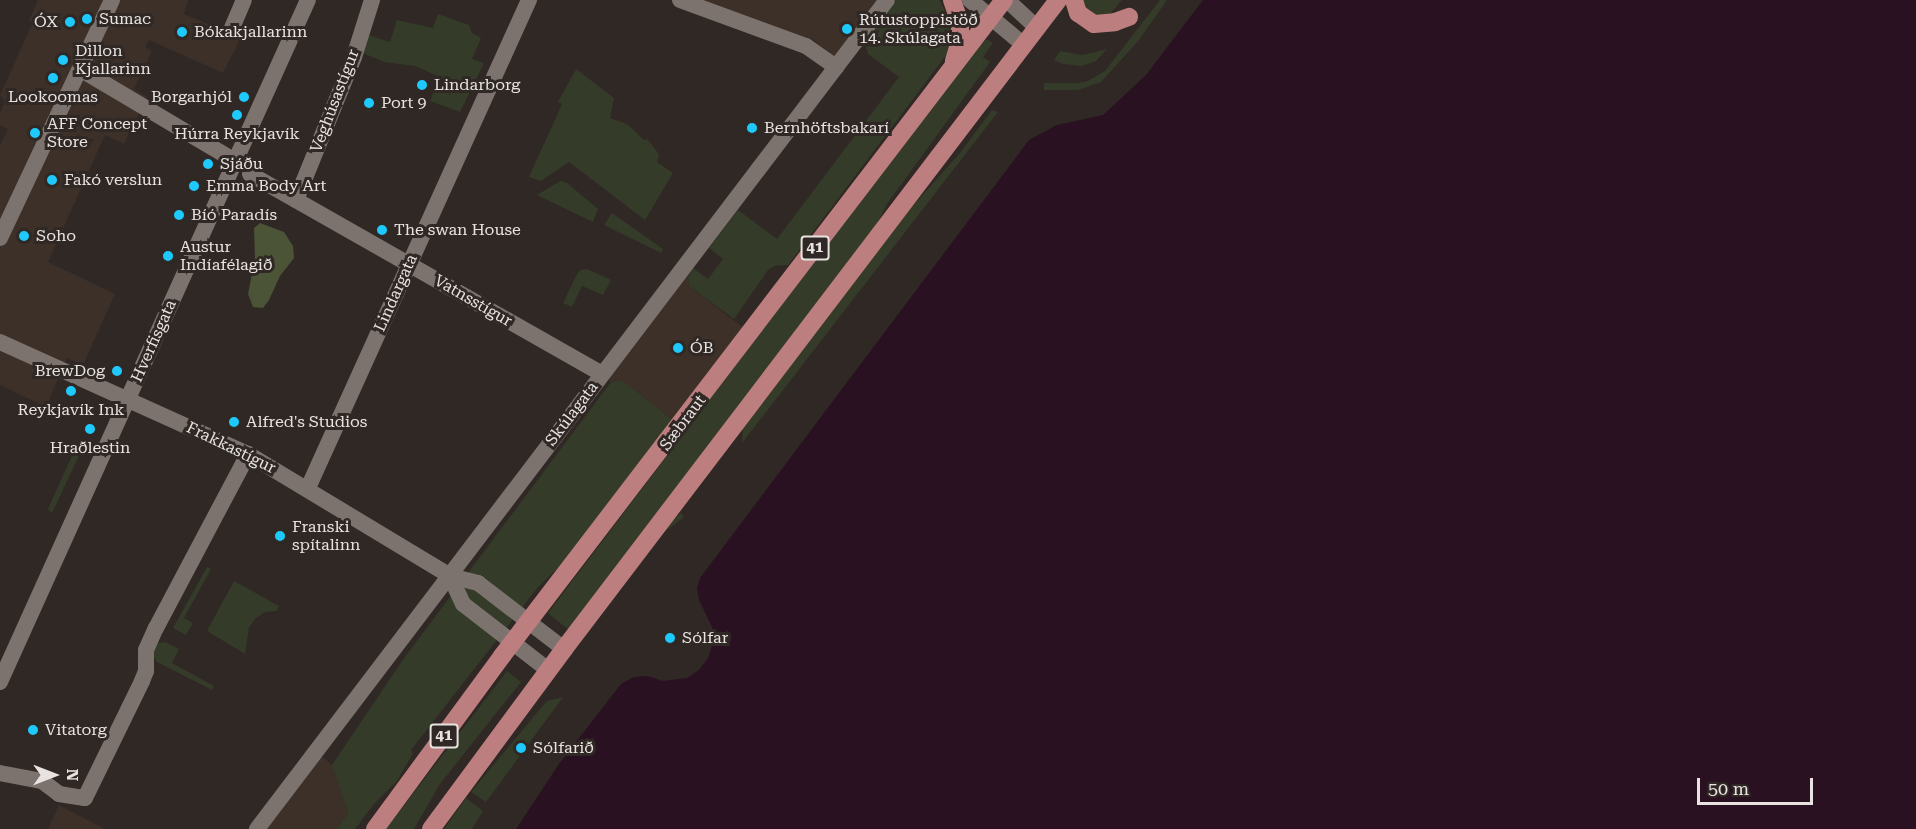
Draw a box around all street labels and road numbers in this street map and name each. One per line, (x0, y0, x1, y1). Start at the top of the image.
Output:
street label: Veghúsastígur (307, 47, 363, 155)
road number: 41 (800, 236, 830, 260)
street label: Lindargata (370, 251, 422, 335)
street label: Vatnsstígur (431, 271, 515, 331)
street label: Hverfisgata (127, 297, 181, 385)
street label: Skúlagata (542, 378, 602, 450)
street label: Sæbraut (656, 391, 710, 455)
street label: Frakkastígur (183, 418, 279, 478)
road number: 41 (429, 724, 459, 748)

